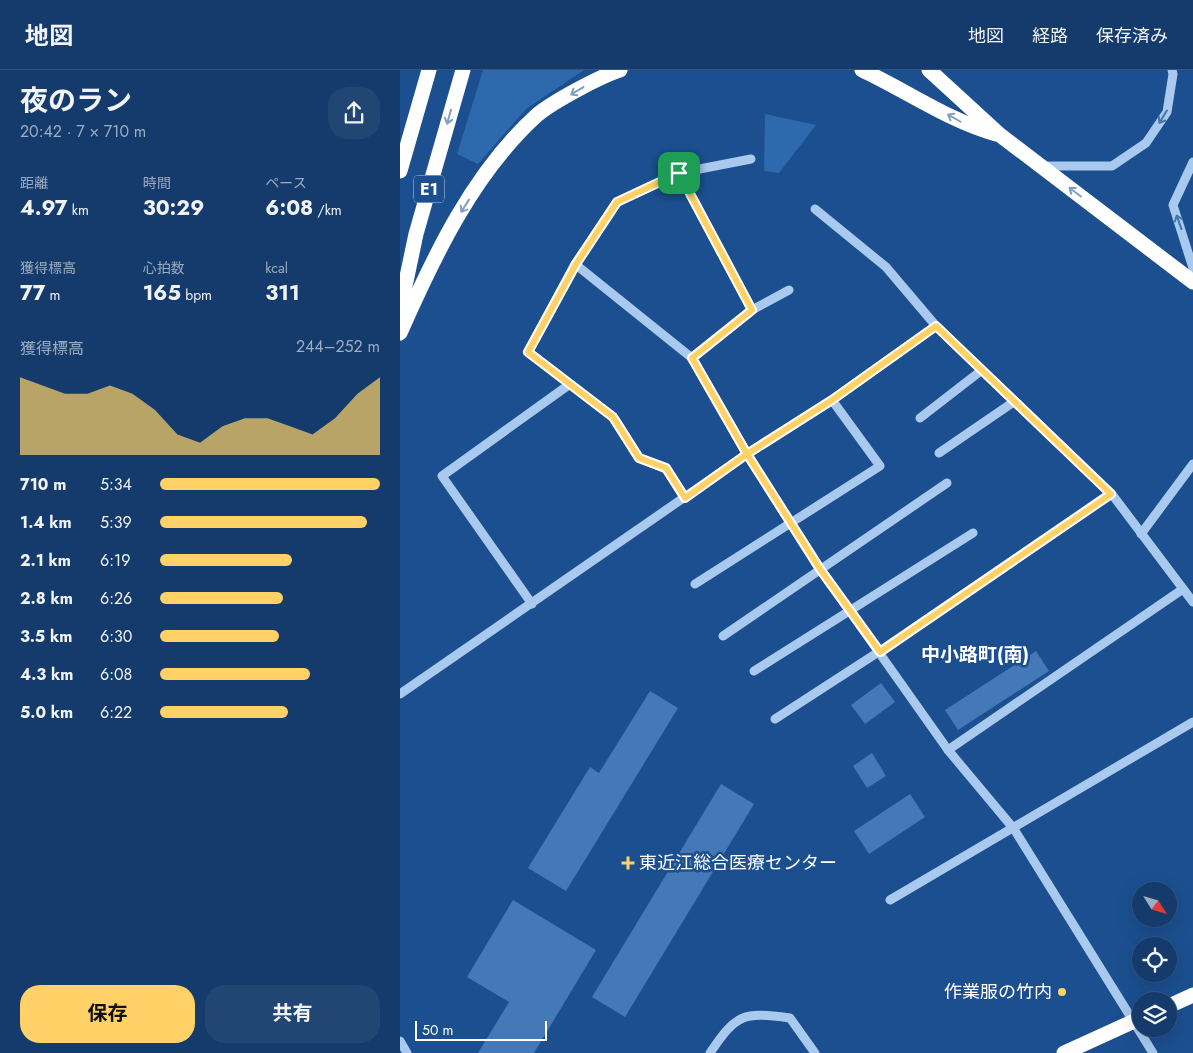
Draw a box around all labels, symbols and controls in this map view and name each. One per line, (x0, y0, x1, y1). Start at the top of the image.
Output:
text: 地図 (25, 18, 73, 53)
text: 地図 (968, 23, 1004, 49)
text: 経路 (1032, 23, 1068, 49)
text: 保存済み (1096, 23, 1168, 49)
text: 夜のラン (20, 80, 132, 121)
button: share (328, 87, 380, 139)
one-way arrow (570, 87, 584, 97)
one-way arrow (444, 109, 454, 125)
one-way arrow (1158, 109, 1168, 123)
one-way arrow (948, 112, 962, 122)
text: 20:42 · 7 × 710 m (20, 120, 146, 143)
pin (658, 152, 700, 194)
icon: arrive (665, 159, 693, 187)
text: 距離 (20, 173, 48, 193)
text: 時間 (143, 173, 171, 193)
text: ペース (265, 173, 307, 193)
road number: E1 (414, 176, 444, 202)
one-way arrow (1069, 187, 1083, 197)
text: 4.97 (20, 193, 68, 223)
text: 30:29 (143, 193, 204, 223)
text: 6:08 (265, 193, 313, 223)
one-way arrow (460, 198, 470, 212)
text: km (68, 200, 89, 220)
text: /km (313, 200, 342, 220)
one-way arrow (1174, 214, 1183, 230)
text: 獲得標高 (20, 258, 76, 278)
text: 心拍数 (143, 258, 185, 278)
text: kcal (265, 258, 288, 278)
text: 77 (20, 278, 45, 308)
text: 165 (143, 278, 181, 308)
text: 311 (265, 278, 300, 308)
text: m (45, 285, 60, 305)
text: bpm (181, 285, 212, 305)
text: 244–252 m (296, 335, 380, 358)
text: 獲得標高 (20, 337, 84, 360)
text: 710 m (20, 473, 66, 496)
text: 5:34 (100, 473, 132, 496)
text: 1.4 km (20, 511, 72, 534)
text: 5:39 (100, 511, 132, 534)
text: 2.1 km (20, 549, 71, 572)
text: 6:19 (100, 549, 130, 572)
text: 2.8 km (20, 587, 73, 610)
text: 6:26 (100, 587, 132, 610)
text: 3.5 km (20, 625, 72, 648)
text: 6:30 (100, 625, 132, 648)
district label: 中小路町(南) (921, 641, 1029, 668)
text: 4.3 km (20, 663, 73, 686)
text: 6:08 (100, 663, 132, 686)
text: 5.0 km (20, 701, 73, 724)
text: 6:22 (100, 701, 132, 724)
place label: 東近江総合医療センター (639, 850, 837, 876)
marker: 東近江総合医療センター (621, 856, 635, 870)
north arrow (1132, 882, 1178, 928)
map controls (1132, 882, 1177, 1037)
button: locate (1132, 937, 1177, 982)
place label: 作業服の竹内 (944, 979, 1052, 1005)
button: 保存 (20, 985, 195, 1043)
button: 共有 (205, 985, 380, 1043)
marker: 作業服の竹内 (1056, 986, 1068, 998)
button: layers (1132, 992, 1177, 1037)
scale bar (415, 1018, 548, 1041)
text: 50 m (422, 1020, 453, 1040)

